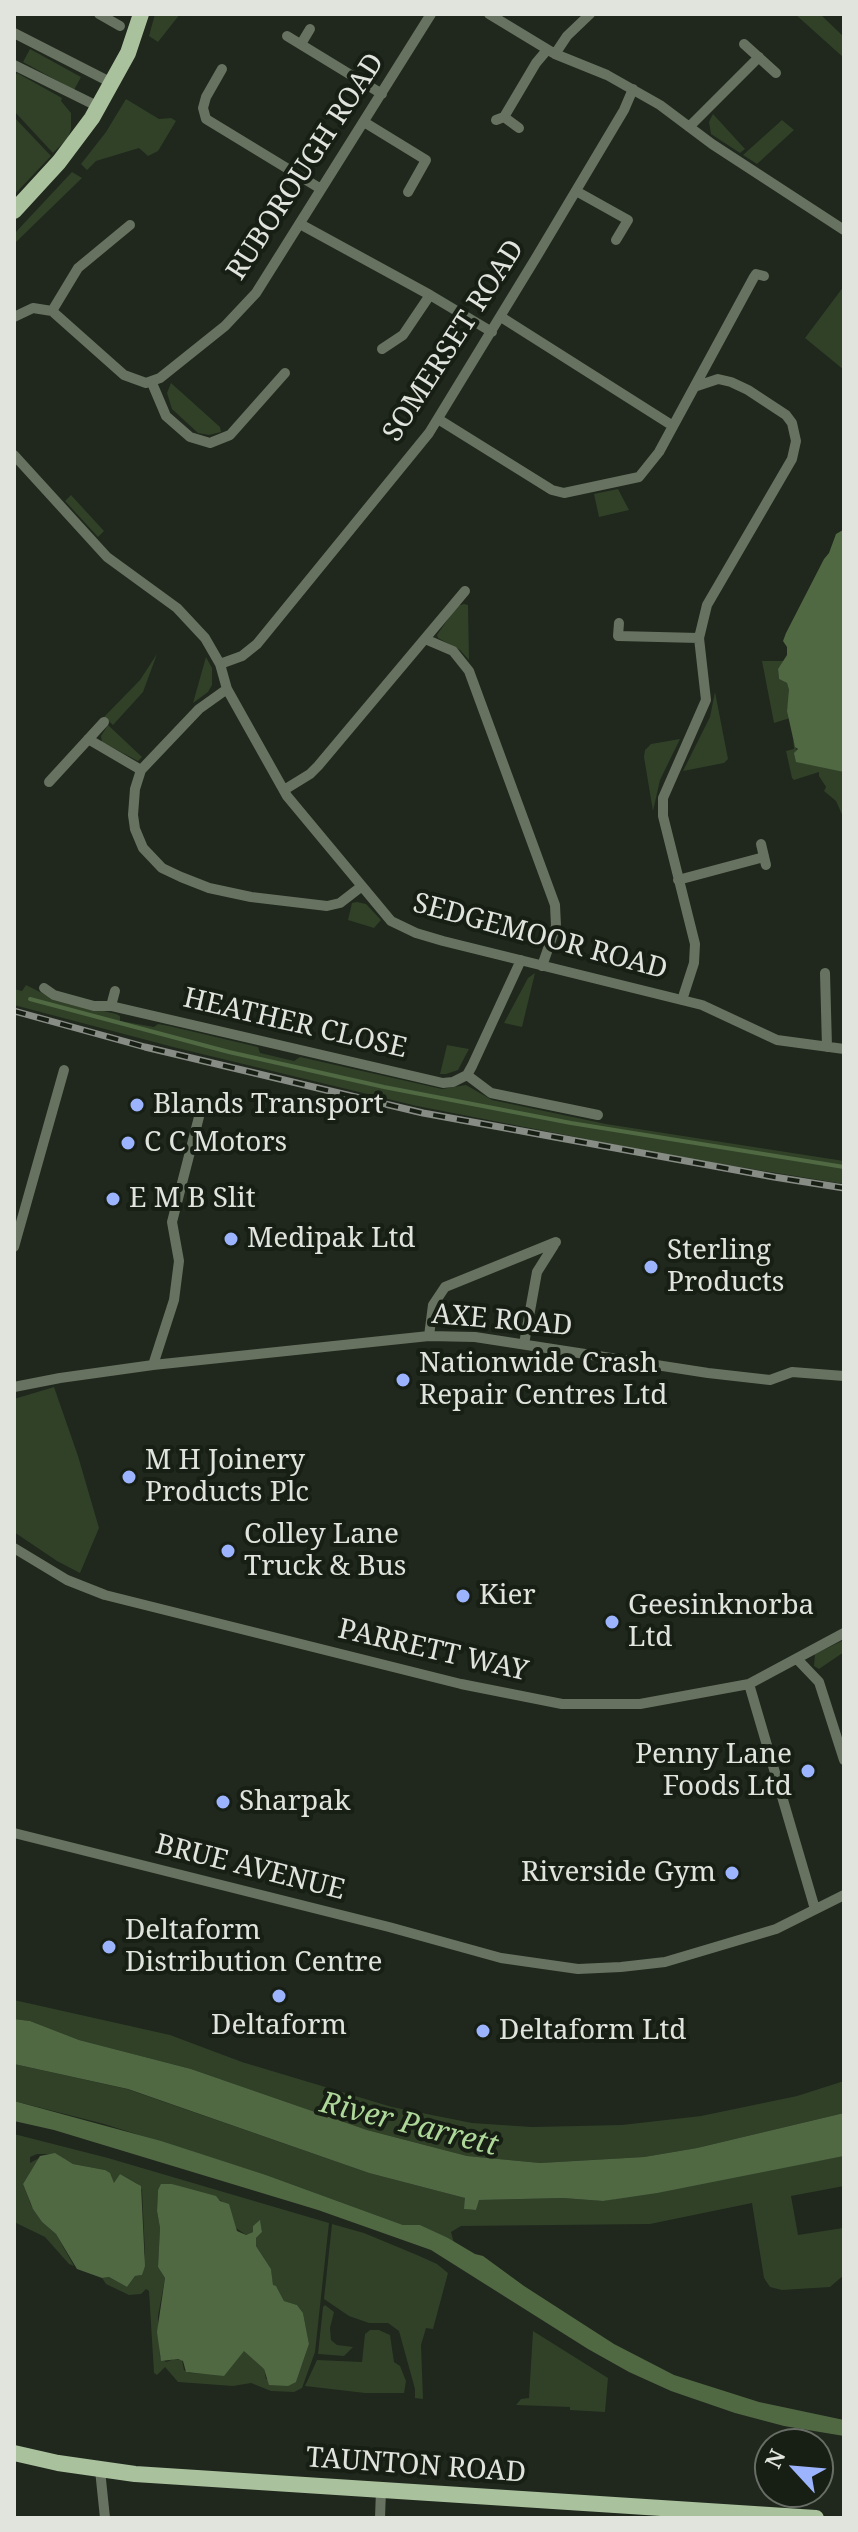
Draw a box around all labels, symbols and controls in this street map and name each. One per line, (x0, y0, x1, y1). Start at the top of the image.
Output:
street label: RUBOROUGH ROAD (220, 47, 392, 287)
street label: SOMERSET ROAD (376, 234, 532, 448)
street label: SEDGEMOOR ROAD (409, 887, 671, 987)
street label: HEATHER CLOSE (180, 982, 410, 1066)
place label: Blands Transport (153, 1088, 384, 1122)
marker: Blands Transport (128, 1096, 146, 1114)
place label: C C Motors (144, 1126, 287, 1160)
marker: C C Motors (119, 1134, 137, 1152)
place label: E M B Slit (129, 1182, 256, 1216)
marker: E M B Slit (104, 1190, 122, 1208)
place label: Medipak Ltd (247, 1222, 416, 1256)
marker: Medipak Ltd (222, 1230, 240, 1248)
place label: Sterling Products (667, 1234, 784, 1300)
marker: Sterling Products (642, 1258, 660, 1276)
street label: AXE ROAD (430, 1298, 574, 1344)
place label: Nationwide Crash Repair Centres Ltd (419, 1347, 667, 1413)
marker: Nationwide Crash Repair Centres Ltd (394, 1371, 412, 1389)
place label: M H Joinery Products Plc (145, 1444, 309, 1510)
marker: M H Joinery Products Plc (120, 1468, 138, 1486)
place label: Colley Lane Truck & Bus (244, 1518, 406, 1584)
marker: Colley Lane Truck & Bus (219, 1542, 237, 1560)
place label: Kier (479, 1579, 536, 1613)
marker: Kier (454, 1587, 472, 1605)
place label: Geesinknorba Ltd (628, 1589, 814, 1655)
street label: PARRETT WAY (335, 1613, 531, 1689)
marker: Geesinknorba Ltd (603, 1613, 621, 1631)
place label: Penny Lane Foods Ltd (635, 1738, 792, 1804)
marker: Penny Lane Foods Ltd (799, 1762, 817, 1780)
place label: Sharpak (239, 1785, 350, 1819)
marker: Sharpak (214, 1793, 232, 1811)
street label: BRUE AVENUE (152, 1828, 348, 1908)
place label: Riverside Gym (521, 1856, 716, 1890)
marker: Riverside Gym (723, 1864, 741, 1882)
place label: Deltaform Distribution Centre (125, 1914, 382, 1980)
marker: Deltaform Distribution Centre (100, 1938, 118, 1956)
marker: Deltaform (270, 1987, 288, 2005)
place label: Deltaform (211, 2009, 347, 2043)
place label: Deltaform Ltd (499, 2014, 687, 2048)
marker: Deltaform Ltd (474, 2022, 492, 2040)
water label: River Parrett (316, 2086, 502, 2164)
north arrow (754, 2428, 834, 2508)
street label: TAUNTON ROAD (305, 2442, 527, 2490)
text: N (757, 2444, 792, 2473)

